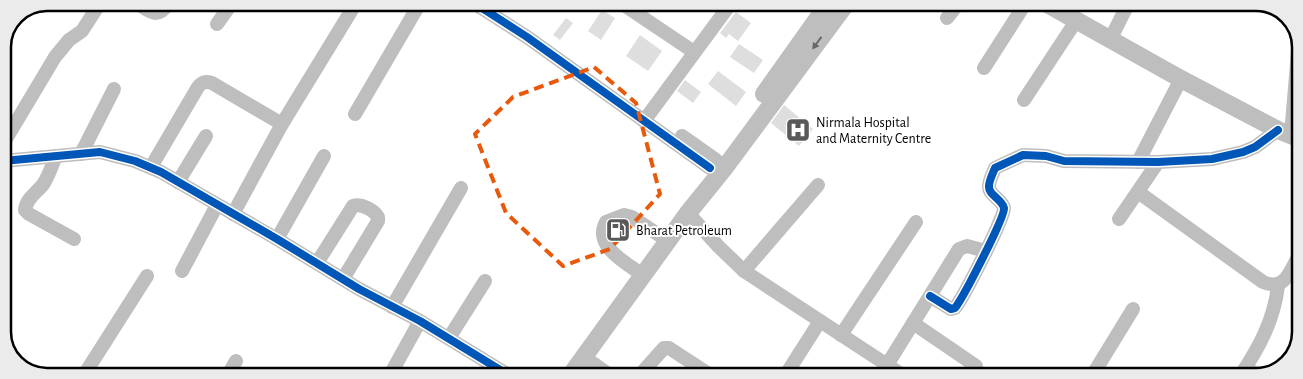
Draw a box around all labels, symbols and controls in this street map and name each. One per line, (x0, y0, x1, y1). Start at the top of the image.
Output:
one-way arrow (812, 36, 822, 50)
place label: Nirmala Hospital and Maternity Centre (816, 116, 931, 146)
hospital icon: Nirmala Hospital and Maternity Centre (785, 117, 811, 143)
fuel station icon: Bharat Petroleum (605, 217, 631, 243)
place label: Bharat Petroleum (636, 224, 732, 238)

